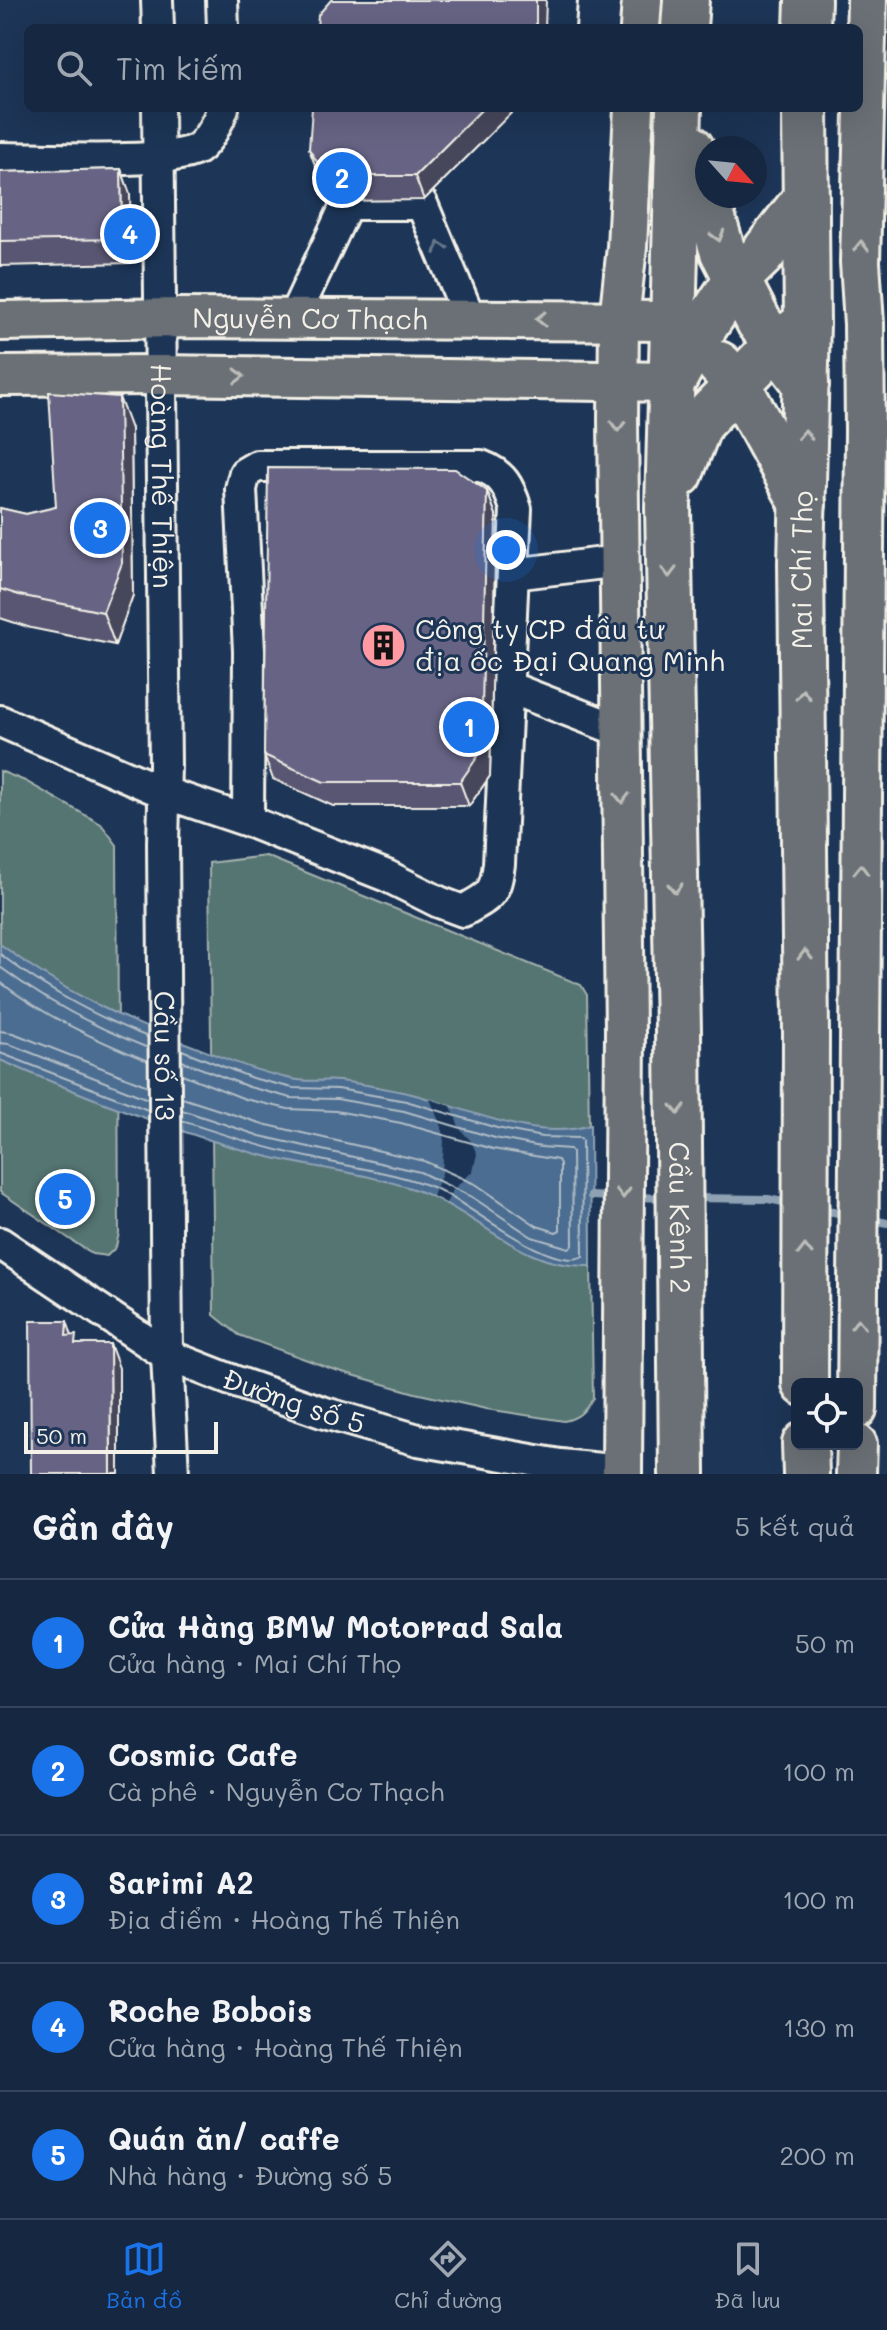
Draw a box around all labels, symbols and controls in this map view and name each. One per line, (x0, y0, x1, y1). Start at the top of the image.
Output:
search box (24, 24, 863, 112)
icon: search (52, 46, 96, 90)
text: Tìm kiếm (116, 48, 243, 88)
north arrow (695, 136, 767, 208)
pin: 2 (316, 148, 368, 208)
pin: 4 (104, 204, 156, 264)
one-way arrow (709, 229, 725, 243)
one-way arrow (852, 239, 869, 252)
one-way arrow (433, 241, 449, 255)
street label: Nguyễn Cơ Thạch (192, 299, 428, 337)
one-way arrow (534, 310, 547, 328)
street label: Hoàng Thế Thiện (144, 363, 182, 589)
one-way arrow (233, 367, 246, 385)
one-way arrow (609, 420, 627, 433)
one-way arrow (797, 428, 814, 441)
street label: Mai Chí Thọ (782, 490, 820, 650)
pin: 3 (74, 498, 126, 558)
your location (486, 530, 526, 570)
one-way arrow (661, 566, 678, 579)
place label: Công ty CP đầu tư địa ốc Đại Quang Minh (415, 610, 725, 678)
building icon: Công ty CP đầu tư địa ốc Đại Quang Minh (360, 621, 408, 669)
one-way arrow (794, 688, 811, 701)
pin: 1 (443, 697, 495, 757)
one-way arrow (613, 792, 631, 805)
one-way arrow (852, 863, 870, 876)
one-way arrow (666, 882, 684, 895)
one-way arrow (796, 948, 814, 961)
street label: Cầu số 13 (147, 991, 184, 1121)
one-way arrow (669, 1103, 687, 1116)
street label: Cầu Kênh 2 (662, 1142, 699, 1294)
pin: 5 (39, 1169, 91, 1229)
one-way arrow (615, 1187, 632, 1200)
one-way arrow (796, 1243, 814, 1256)
one-way arrow (849, 1317, 866, 1330)
street label: Đường số 5 (217, 1359, 369, 1441)
map controls (791, 1378, 863, 1450)
button: locate (791, 1378, 863, 1450)
scale bar (24, 1418, 218, 1454)
text: 50 m (36, 1421, 87, 1450)
text: Gần đây (32, 1504, 174, 1549)
text: 5 kết quả (735, 1509, 855, 1543)
text: Cửa Hàng BMW Motorrad Sala (108, 1606, 563, 1646)
text: 1 (52, 1626, 64, 1660)
text: 50 m (795, 1626, 855, 1660)
text: Cửa hàng · Mai Chí Thọ (108, 1646, 401, 1680)
text: Cosmic Cafe (108, 1734, 298, 1774)
text: 2 (51, 1754, 65, 1788)
text: 100 m (782, 1754, 855, 1788)
text: Cà phê · Nguyễn Cơ Thạch (108, 1774, 444, 1808)
text: Sarimi A2 (108, 1862, 253, 1902)
text: 3 (50, 1882, 66, 1916)
text: 100 m (782, 1882, 855, 1916)
text: Địa điểm · Hoàng Thế Thiện (108, 1902, 460, 1936)
text: Roche Bobois (108, 1990, 312, 2030)
text: 4 (50, 2010, 66, 2044)
text: 130 m (783, 2010, 855, 2044)
text: Cửa hàng · Hoàng Thế Thiện (108, 2030, 463, 2064)
text: Quán ăn/ caffe (108, 2118, 340, 2158)
text: 5 (50, 2138, 66, 2172)
text: 200 m (779, 2138, 855, 2172)
text: Nhà hàng · Đường số 5 (108, 2158, 392, 2192)
tab: Bản đồ (106, 2237, 182, 2314)
tab: Chỉ đường (394, 2237, 502, 2314)
tab: Đã lưu (715, 2237, 781, 2314)

